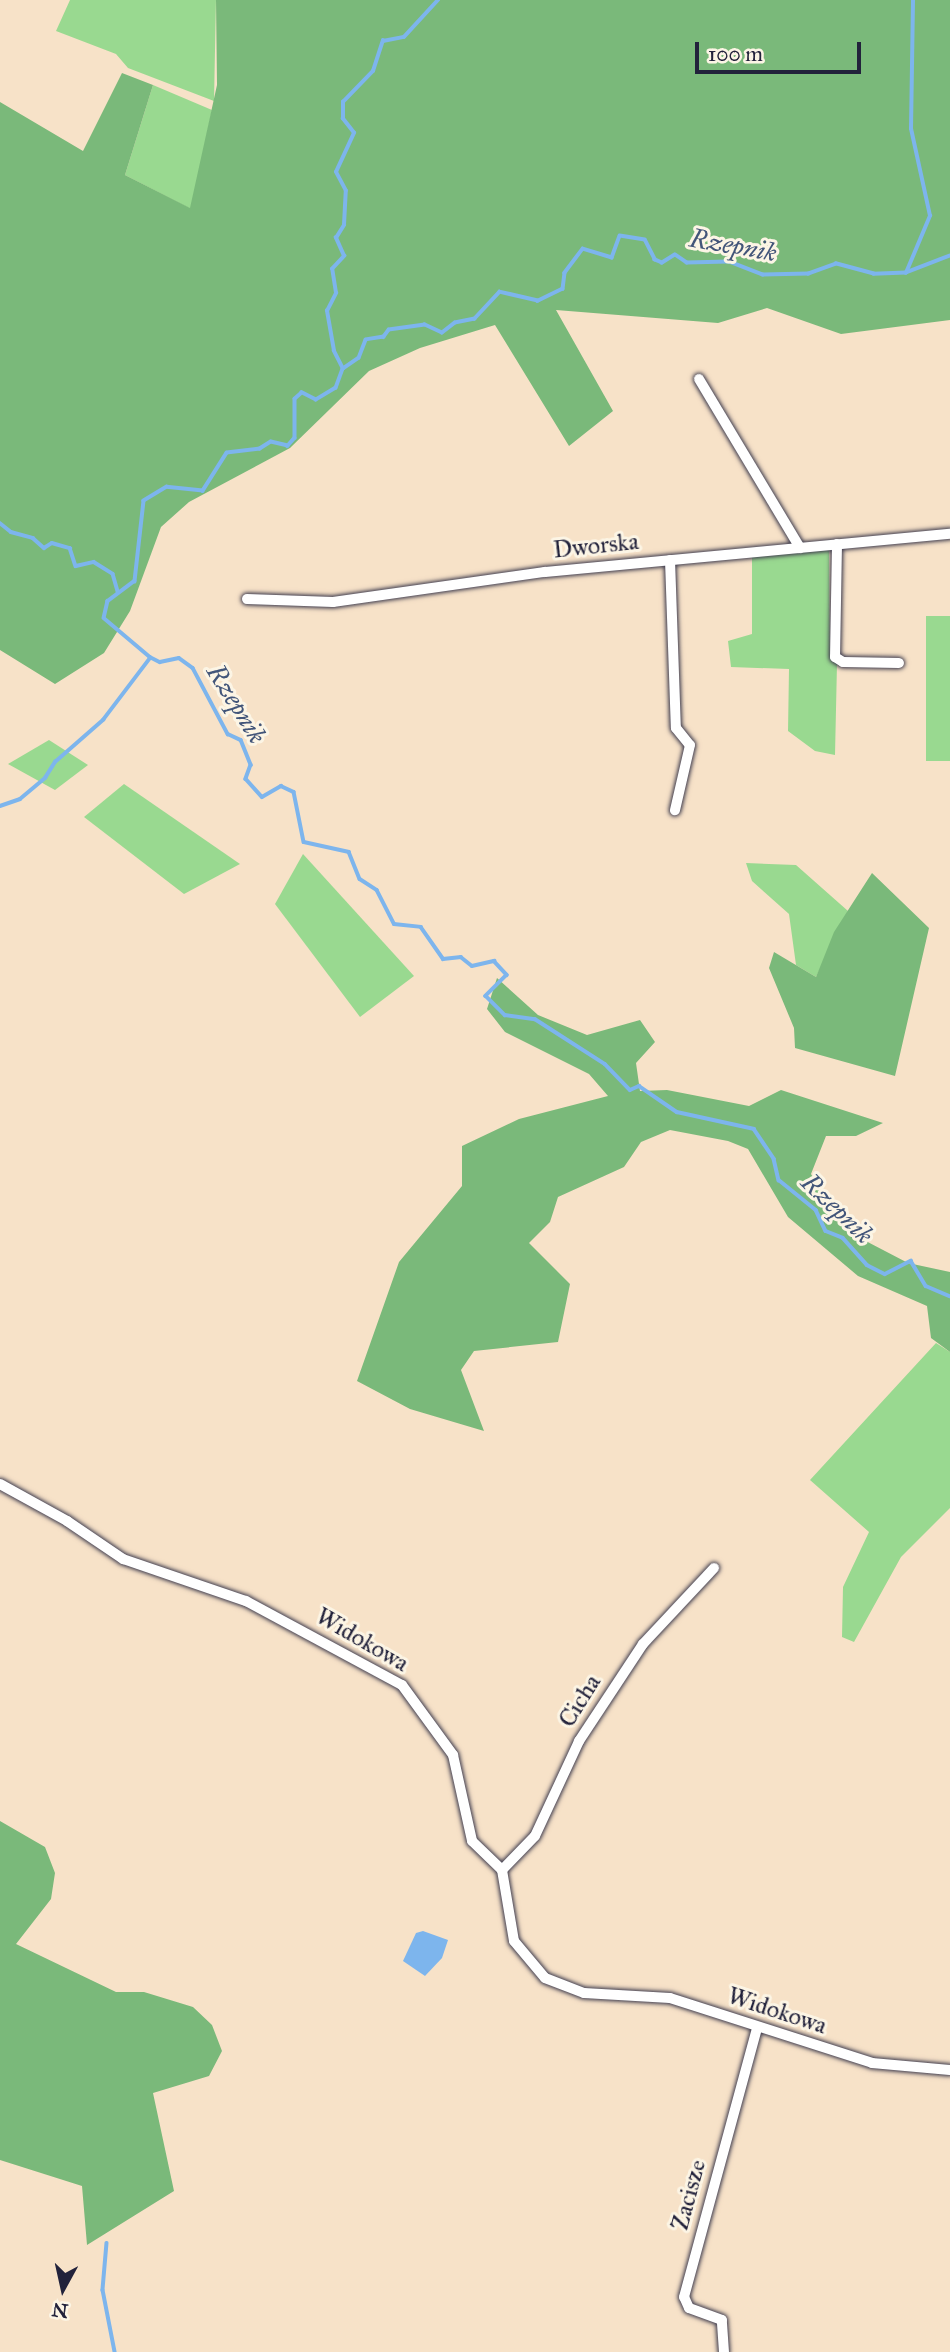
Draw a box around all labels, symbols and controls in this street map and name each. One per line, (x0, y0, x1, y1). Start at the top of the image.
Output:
scale bar (698, 28, 864, 72)
text: 100 m (708, 41, 763, 67)
water label: Rzepnik (687, 223, 779, 269)
street label: Dworska (552, 527, 640, 565)
water label: Rzepnik (200, 659, 272, 749)
water label: Rzepnik (795, 1167, 879, 1251)
street label: Widokowa (310, 1602, 414, 1678)
street label: Cicha (553, 1669, 607, 1733)
street label: Widokowa (724, 1981, 830, 2041)
street label: Zacisze (666, 2157, 712, 2233)
north arrow (28, 2254, 98, 2324)
text: N (50, 2298, 70, 2323)

